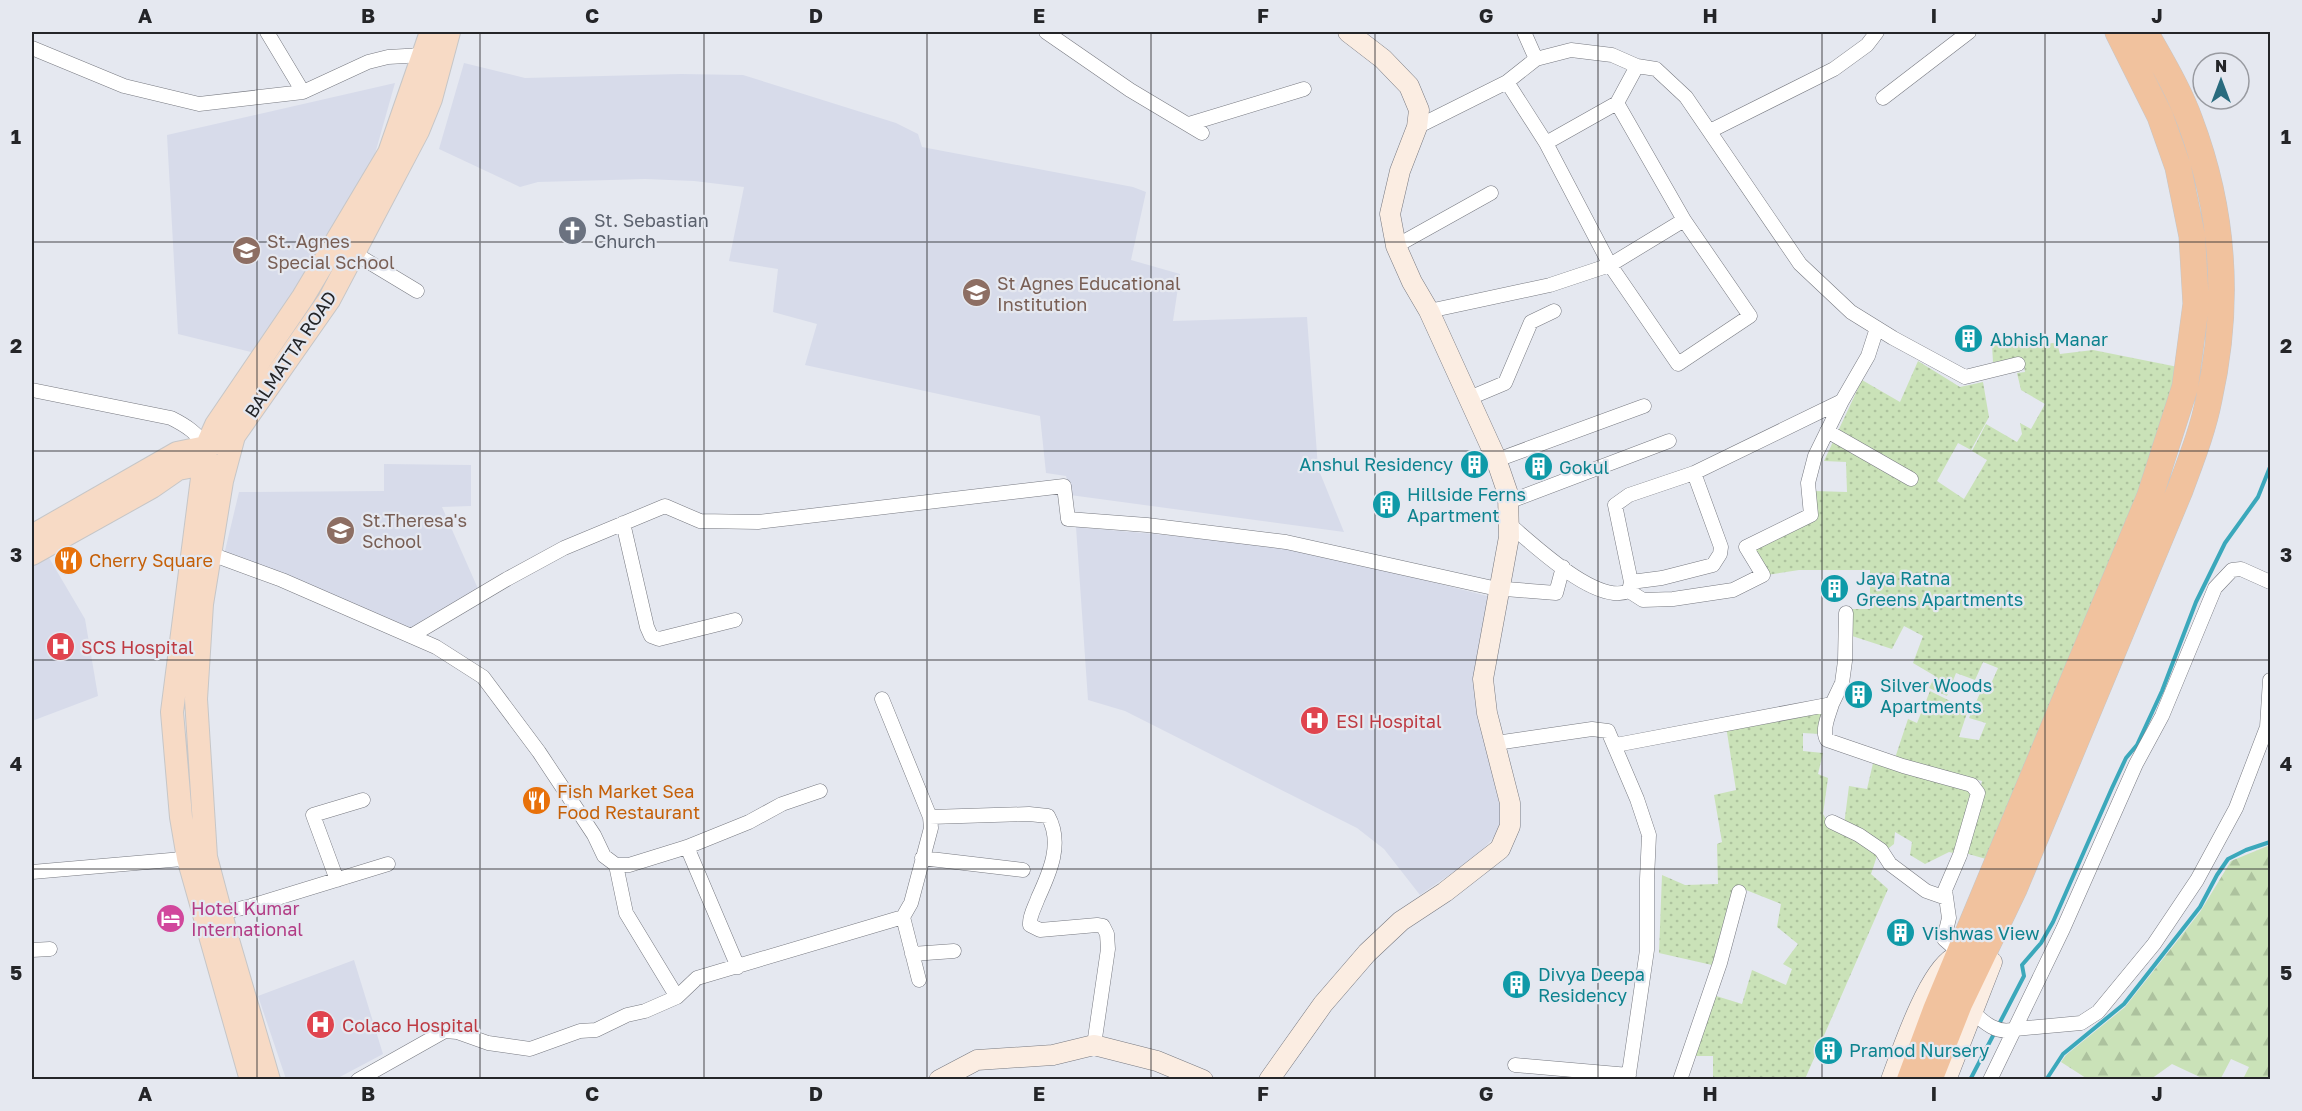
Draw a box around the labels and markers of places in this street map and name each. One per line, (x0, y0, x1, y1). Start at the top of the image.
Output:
place label: St. Sebastian Church (594, 209, 709, 252)
church icon: St. Sebastian Church (557, 214, 589, 246)
place label: St. Agnes Special School (267, 230, 395, 273)
school or university icon: St. Agnes Special School (230, 235, 262, 267)
place label: St Agnes Educational Institution (997, 272, 1181, 315)
school or university icon: St Agnes Educational Institution (960, 277, 992, 309)
building icon: Abhish Manar (1953, 323, 1985, 355)
place label: Abhish Manar (1990, 328, 2108, 350)
building icon: Anshul Residency (1458, 448, 1490, 480)
building icon: Gokul (1522, 451, 1554, 483)
place label: Anshul Residency (1299, 453, 1453, 475)
place label: Gokul (1559, 456, 1610, 478)
place label: Hillside Ferns Apartment (1407, 483, 1526, 526)
building icon: Hillside Ferns Apartment (1370, 488, 1402, 520)
place label: St.Theresa's School (362, 509, 467, 552)
school or university icon: St.Theresa's School (325, 514, 357, 546)
restaurant icon: Cherry Square (52, 544, 84, 576)
place label: Cherry Square (89, 549, 213, 571)
place label: Jaya Ratna Greens Apartments (1856, 567, 2023, 610)
building icon: Jaya Ratna Greens Apartments (1819, 572, 1851, 604)
hospital icon: SCS Hospital (44, 631, 76, 663)
place label: SCS Hospital (81, 636, 194, 658)
place label: Silver Woods Apartments (1880, 674, 1992, 717)
building icon: Silver Woods Apartments (1843, 679, 1875, 711)
hospital icon: ESI Hospital (1299, 705, 1331, 737)
place label: ESI Hospital (1336, 710, 1442, 732)
place label: Fish Market Sea Food Restaurant (557, 780, 700, 823)
restaurant icon: Fish Market Sea Food Restaurant (520, 785, 552, 817)
place label: Hotel Kumar International (191, 897, 303, 940)
hotel icon: Hotel Kumar International (154, 902, 186, 934)
building icon: Vishwas View (1885, 917, 1917, 949)
place label: Vishwas View (1922, 922, 2040, 944)
place label: Divya Deepa Residency (1538, 963, 1645, 1006)
building icon: Divya Deepa Residency (1501, 968, 1533, 1000)
hospital icon: Colaco Hospital (305, 1009, 337, 1041)
place label: Colaco Hospital (342, 1014, 479, 1036)
building icon: Pramod Nursery (1812, 1034, 1844, 1066)
place label: Pramod Nursery (1849, 1039, 1989, 1061)

